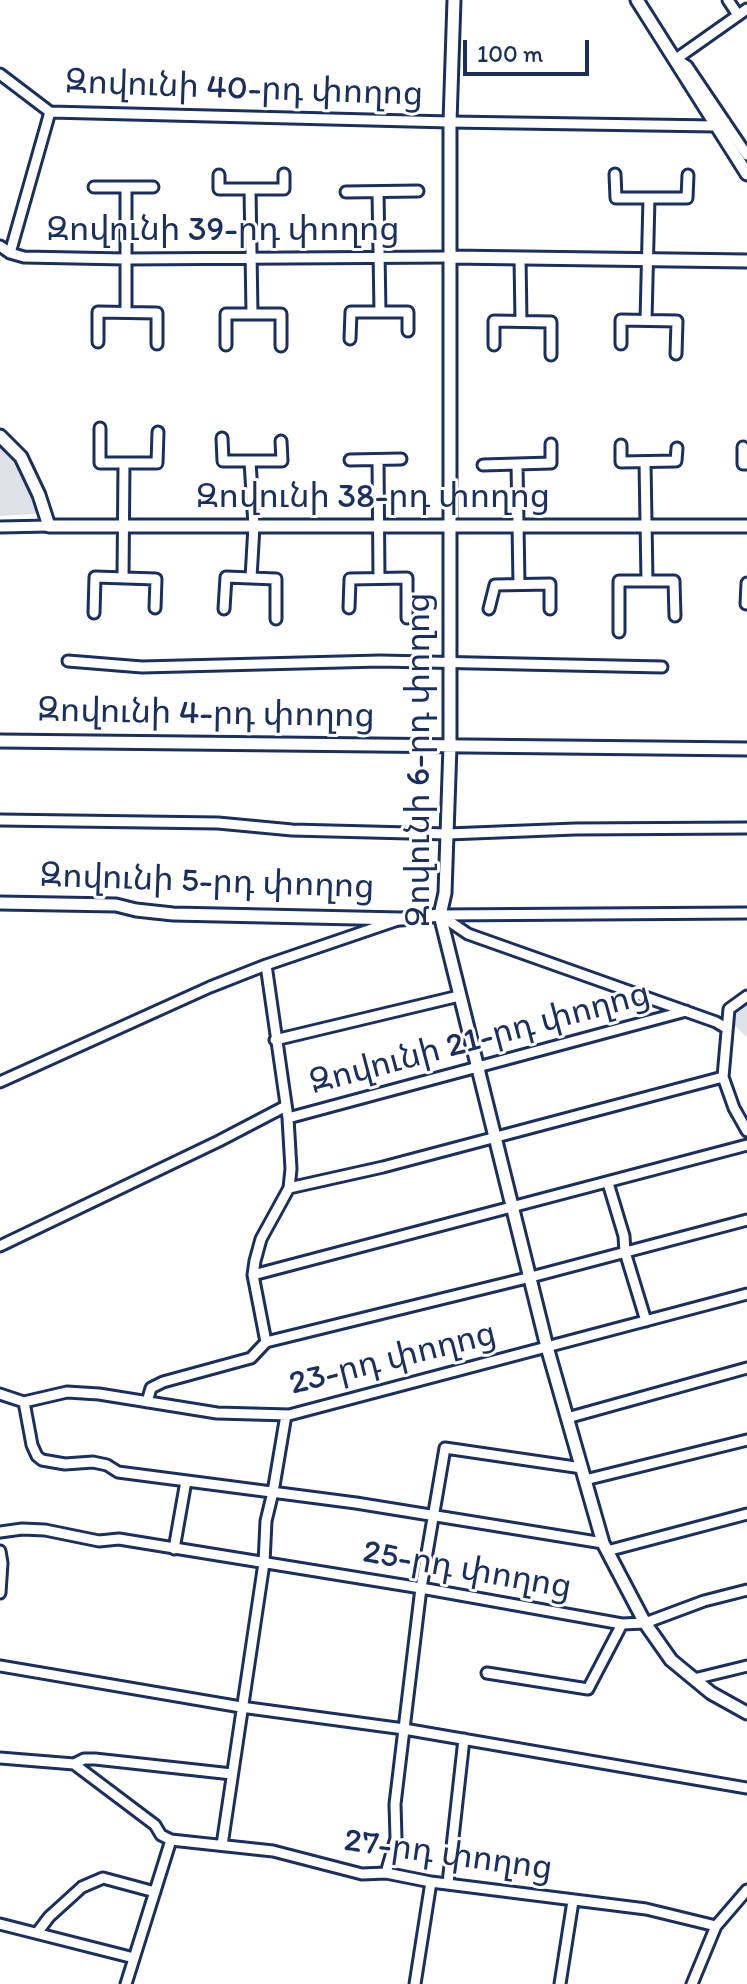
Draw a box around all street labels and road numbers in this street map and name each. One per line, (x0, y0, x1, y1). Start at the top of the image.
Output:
street label: Զովունի 40-րդ փողոց (64, 63, 424, 117)
street label: Զովունի 39-րդ փողոց (46, 211, 400, 251)
street label: Զովունի 38-րդ փողոց (196, 478, 550, 518)
street label: Զովունի 6-րդ փողոց (400, 592, 440, 928)
street label: Զովունի 4-րդ փողոց (37, 692, 375, 738)
street label: Զովունի 5-րդ փողոց (39, 857, 375, 909)
street label: Զովունի 21-րդ փողոց (305, 975, 655, 1105)
street label: 23-րդ փողոց (285, 1315, 501, 1405)
street label: 25-րդ փողոց (359, 1533, 575, 1609)
street label: 27-րդ փողոց (341, 1821, 555, 1891)

